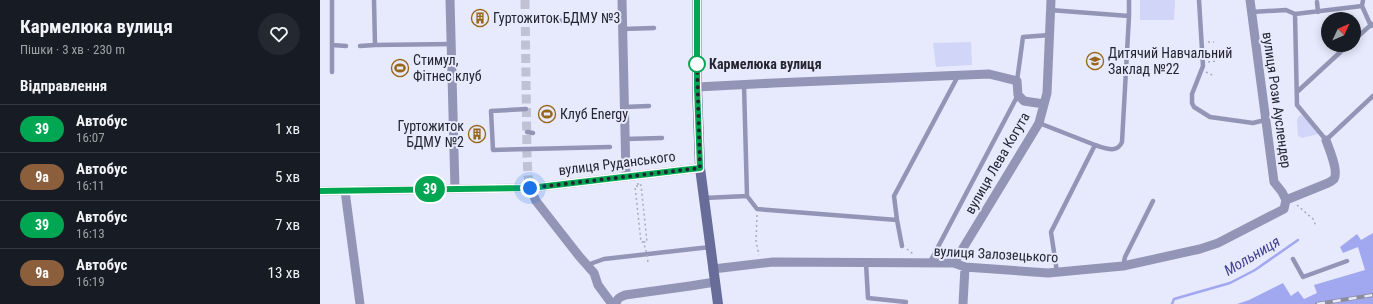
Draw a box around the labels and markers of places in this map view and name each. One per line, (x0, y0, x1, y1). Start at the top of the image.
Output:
building icon: Гуртожиток БДМУ №3 (470, 8, 490, 28)
place label: Гуртожиток БДМУ №3 (493, 10, 620, 26)
place label: Дитячий Навчальний Заклад №22 (1108, 45, 1232, 77)
school or university icon: Дитячий Навчальний Заклад №22 (1085, 51, 1105, 71)
place label: Стимул, Фітнес клуб (413, 52, 482, 84)
marker: Кармелюка вулиця (688, 55, 706, 73)
place label: Кармелюка вулиця (709, 56, 822, 72)
sports icon: Стимул, Фітнес клуб (390, 58, 410, 78)
sports icon: Клуб Energy (537, 104, 557, 124)
place label: Клуб Energy (560, 106, 628, 122)
place label: Гуртожиток БДМУ №2 (398, 118, 464, 150)
building icon: Гуртожиток БДМУ №2 (467, 124, 487, 144)

